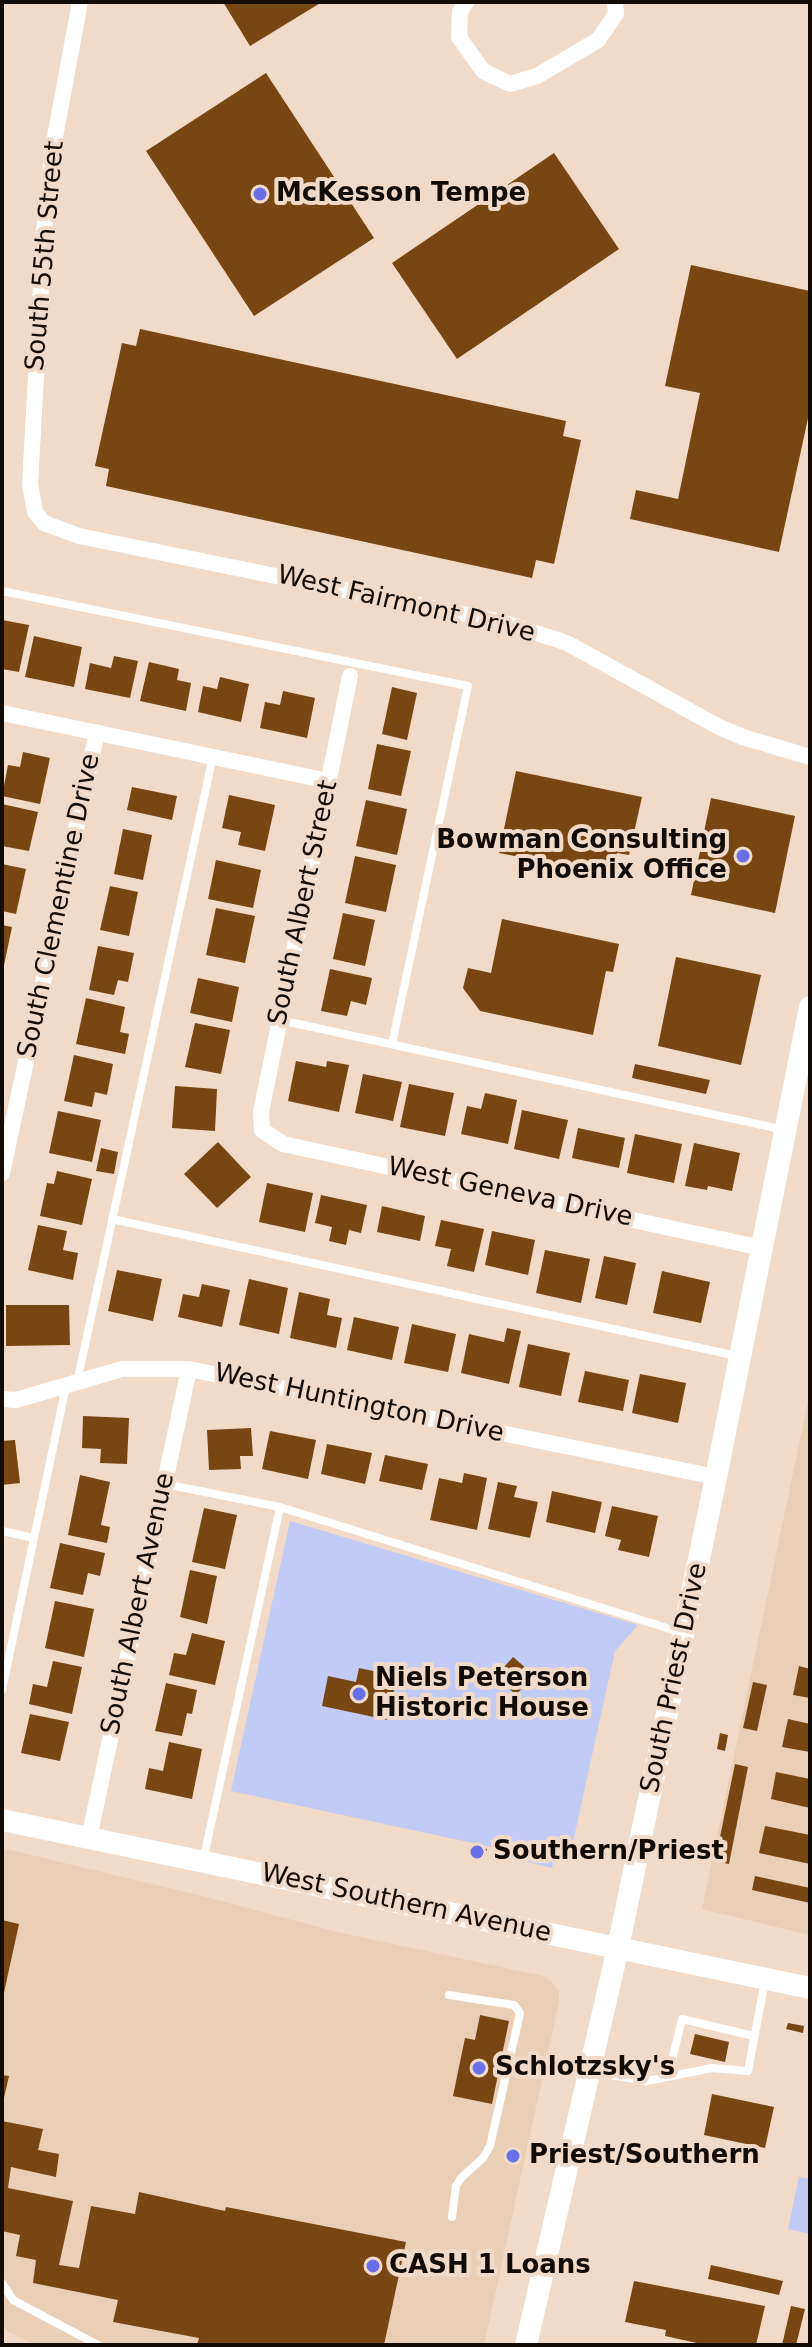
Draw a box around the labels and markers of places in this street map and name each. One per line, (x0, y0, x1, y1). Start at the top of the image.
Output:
place label: McKesson Tempe (276, 178, 526, 210)
marker: McKesson Tempe (251, 185, 269, 203)
place label: Bowman Consulting Phoenix Office (436, 825, 727, 886)
marker: Bowman Consulting Phoenix Office (734, 847, 752, 865)
place label: Niels Peterson Historic House (375, 1663, 589, 1724)
marker: Niels Peterson Historic House (350, 1685, 368, 1703)
place label: Southern/Priest (493, 1836, 724, 1868)
marker: Southern/Priest (468, 1843, 486, 1861)
place label: Schlotzsky's (495, 2052, 675, 2084)
marker: Schlotzsky's (470, 2059, 488, 2077)
place label: Priest/Southern (529, 2140, 760, 2172)
marker: Priest/Southern (504, 2147, 522, 2165)
place label: CASH 1 Loans (389, 2250, 591, 2282)
marker: CASH 1 Loans (364, 2257, 382, 2275)

